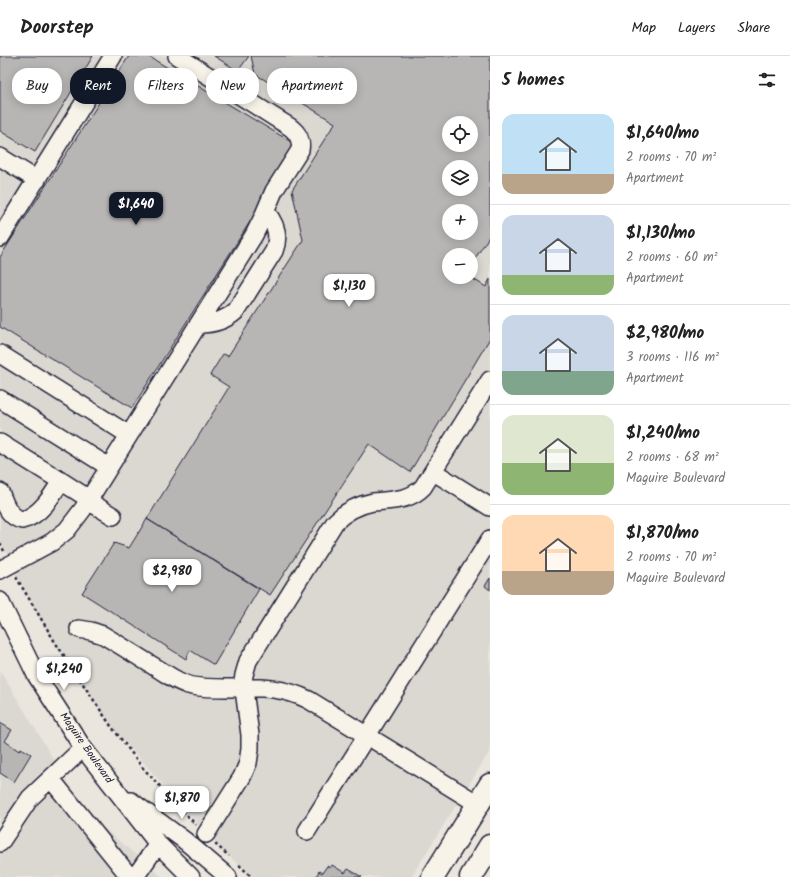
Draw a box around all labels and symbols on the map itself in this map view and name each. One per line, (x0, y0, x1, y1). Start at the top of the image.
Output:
pin: $1,640 (103, 192, 169, 226)
pin: $1,130 (316, 274, 382, 308)
pin: $2,980 (139, 559, 205, 593)
pin: $1,240 (31, 657, 97, 691)
street label: Maguire Boulevard (55, 708, 118, 788)
pin: $1,870 (149, 786, 215, 820)

